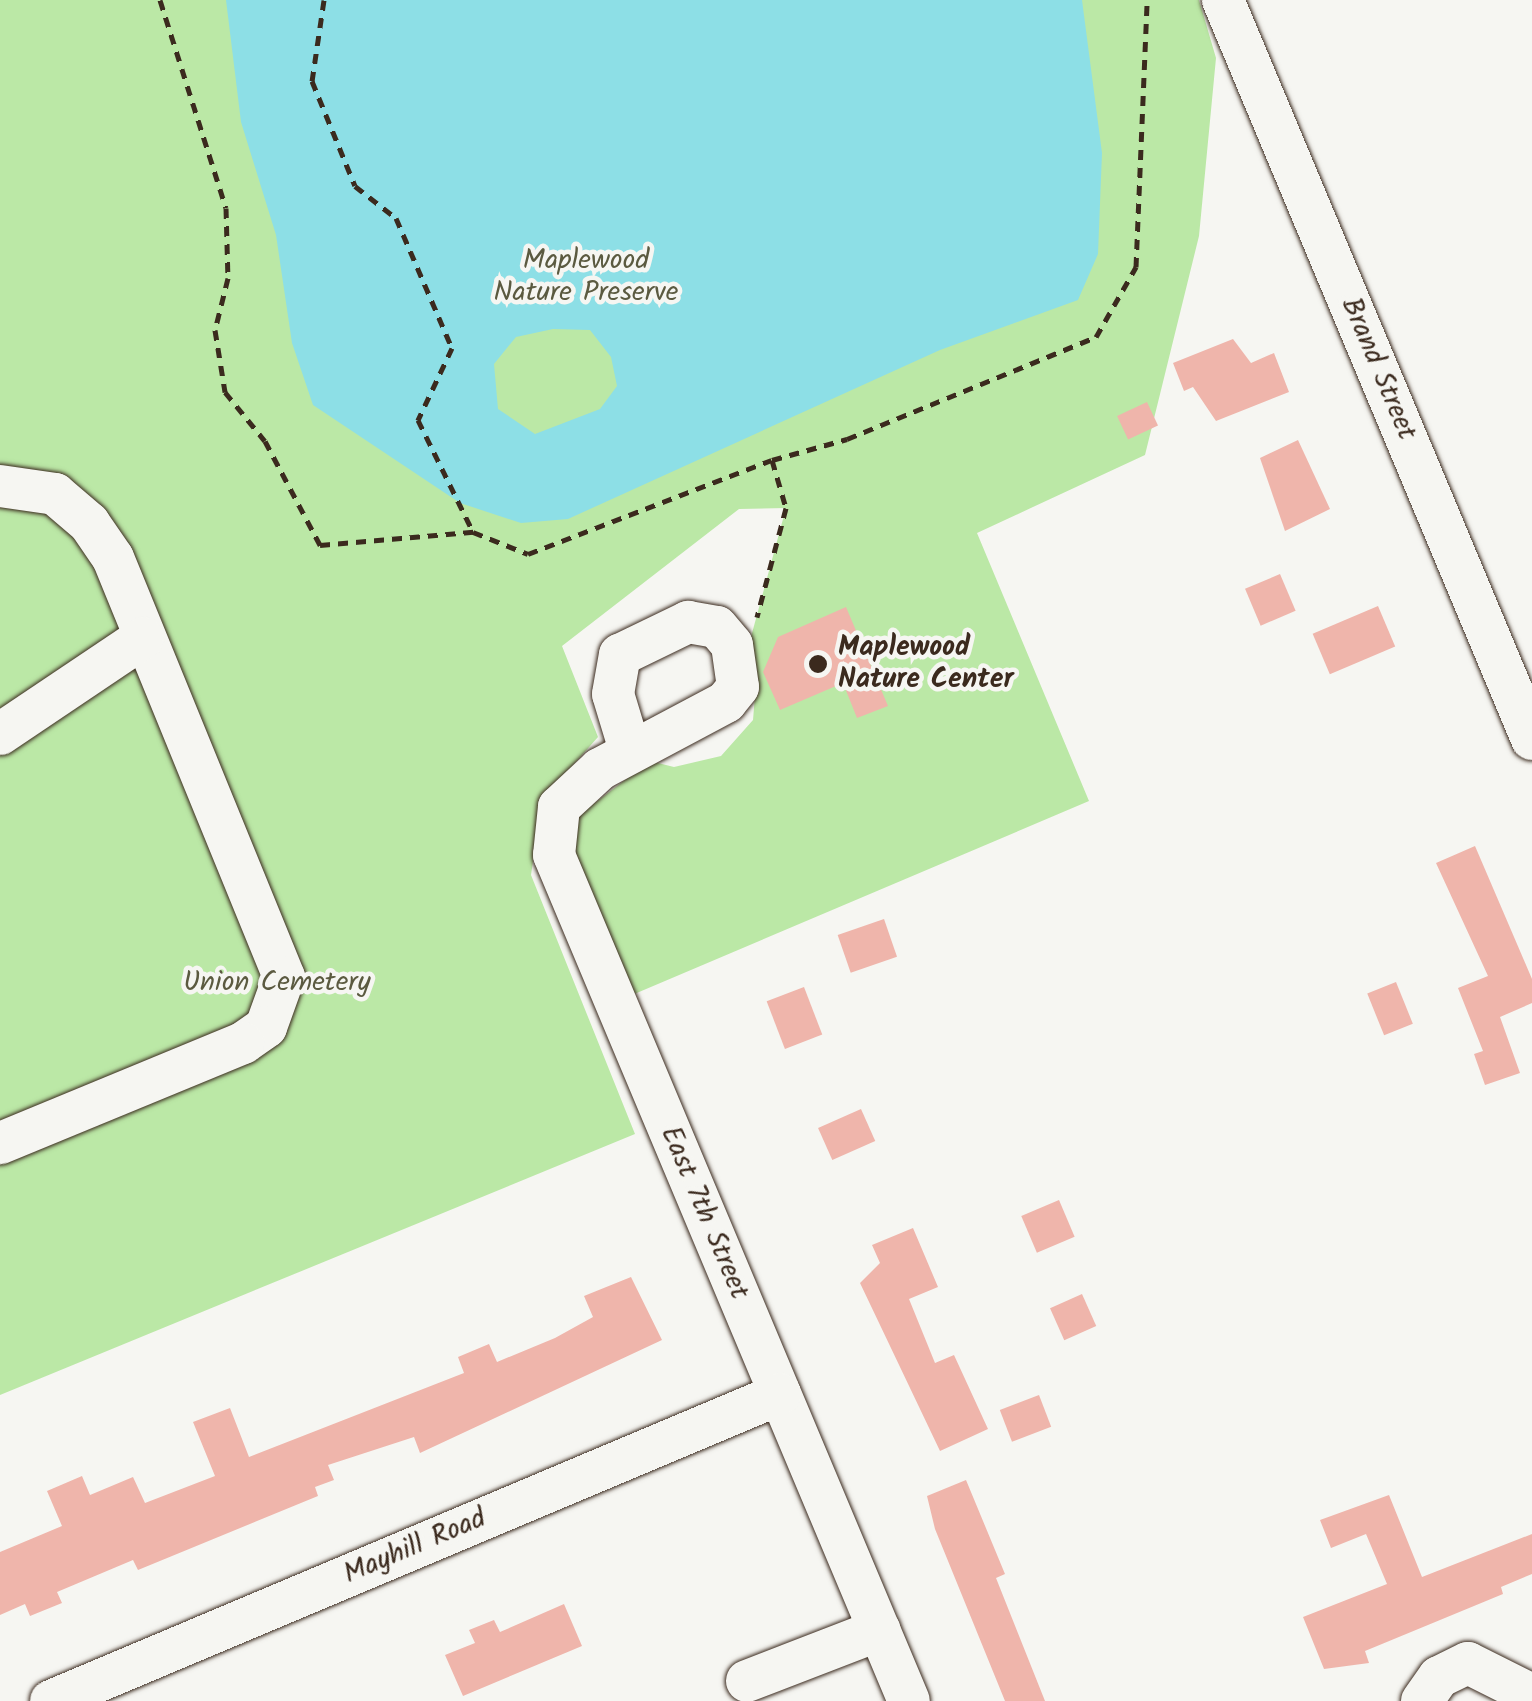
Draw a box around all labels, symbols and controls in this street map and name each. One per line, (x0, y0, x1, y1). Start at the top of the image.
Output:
park label: Maplewood Nature Preserve (494, 244, 678, 310)
street label: Brand Street (1333, 293, 1423, 445)
place label: Maplewood Nature Center (838, 631, 1014, 697)
marker: Maplewood Nature Center (807, 653, 829, 675)
park label: Union Cemetery (183, 966, 371, 1000)
street label: East 7th Street (652, 1122, 756, 1304)
street label: Mayhill Road (339, 1502, 491, 1592)

